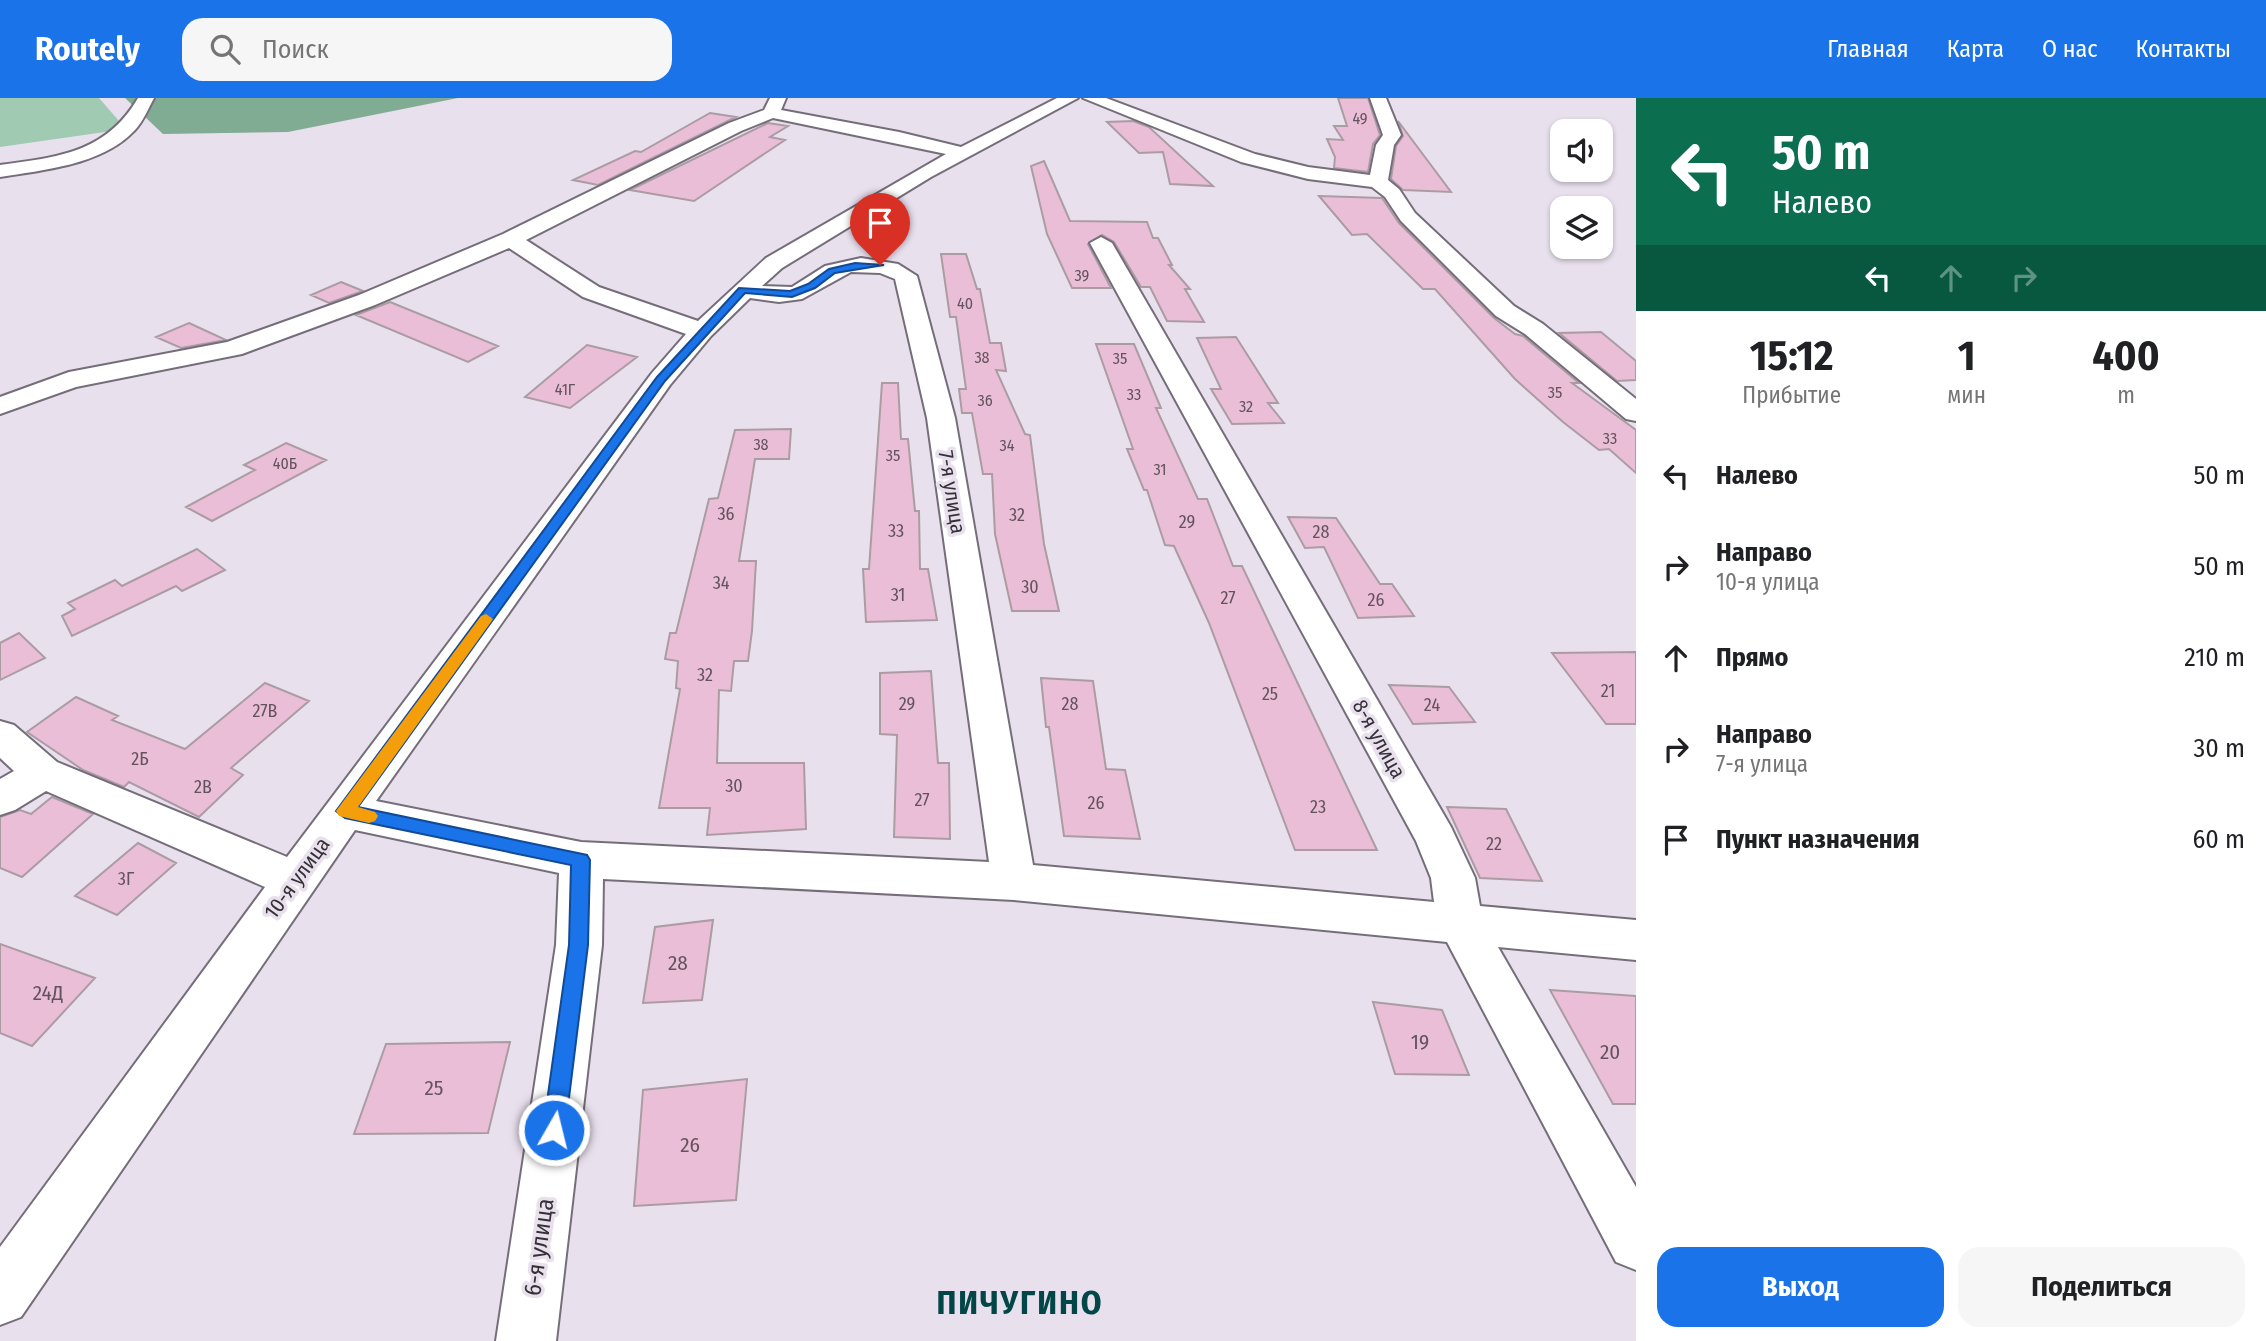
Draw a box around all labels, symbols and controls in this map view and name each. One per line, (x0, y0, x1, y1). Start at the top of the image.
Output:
search box (182, 18, 672, 81)
text: Routely (35, 29, 140, 69)
icon: search (206, 30, 244, 68)
text: Поиск (262, 34, 329, 65)
text: Главная (1827, 35, 1909, 63)
text: Карта (1947, 35, 2004, 63)
text: О нас (2042, 35, 2097, 63)
text: Контакты (2135, 35, 2231, 63)
house number: 49 (1352, 109, 1368, 128)
map controls (1550, 119, 1613, 259)
button: sound (1550, 119, 1613, 182)
text: 50 m (1772, 123, 1870, 182)
icon: left (1657, 126, 1748, 217)
text: Налево (1772, 183, 1872, 221)
pin (850, 193, 910, 265)
button: layers (1550, 196, 1613, 259)
icon: arrive (861, 204, 899, 242)
icon: left (1859, 259, 1897, 297)
icon: ahead (1932, 259, 1970, 297)
icon: right (2005, 259, 2043, 297)
house number: 39 (1075, 266, 1090, 285)
house number: 40 (957, 294, 973, 313)
text: 15:12 (1750, 331, 1834, 381)
text: 1 (1958, 331, 1976, 381)
text: 400 (2092, 331, 2160, 381)
house number: 38 (974, 348, 990, 367)
house number: 35 (1113, 349, 1127, 368)
house number: 41Г (555, 380, 576, 399)
text: Прибытие (1742, 381, 1841, 409)
text: мин (1947, 381, 1986, 409)
text: m (2117, 381, 2135, 409)
house number: 35 (1548, 383, 1562, 402)
house number: 33 (1127, 385, 1141, 404)
house number: 36 (977, 391, 993, 410)
house number: 32 (1239, 397, 1253, 416)
house number: 33 (1603, 429, 1617, 448)
house number: 38 (753, 435, 769, 454)
house number: 34 (1000, 436, 1015, 455)
house number: 35 (886, 446, 900, 465)
street label: 7-я улица (933, 449, 971, 535)
house number: 40Б (273, 454, 297, 473)
icon: left (1657, 457, 1695, 495)
house number: 31 (1153, 460, 1167, 479)
text: Налево (1716, 460, 1798, 491)
text: 50 m (2193, 460, 2245, 491)
house number: 36 (717, 503, 735, 525)
house number: 32 (1009, 504, 1025, 526)
house number: 29 (1179, 511, 1195, 533)
house number: 33 (888, 520, 904, 542)
house number: 28 (1313, 521, 1329, 543)
text: Направо (1716, 537, 1812, 568)
icon: right (1657, 548, 1695, 586)
text: 50 m (2193, 551, 2245, 582)
text: 10-я улица (1716, 568, 1820, 596)
house number: 34 (713, 572, 730, 594)
house number: 30 (1021, 576, 1039, 598)
house number: 31 (891, 584, 905, 606)
house number: 27 (1220, 587, 1236, 609)
house number: 26 (1368, 589, 1385, 611)
icon: ahead (1657, 639, 1695, 677)
text: Прямо (1716, 642, 1788, 673)
text: 210 m (2184, 642, 2245, 673)
house number: 32 (697, 664, 713, 686)
house number: 21 (1601, 680, 1615, 702)
house number: 25 (1262, 683, 1278, 705)
house number: 29 (899, 693, 915, 715)
house number: 28 (1062, 693, 1078, 715)
house number: 24 (1424, 694, 1440, 716)
street label: 8-я улица (1347, 695, 1411, 783)
house number: 27В (253, 700, 278, 722)
text: Направо (1716, 719, 1812, 750)
icon: right (1657, 730, 1695, 768)
text: 30 m (2194, 733, 2245, 764)
house number: 2Б (131, 748, 149, 770)
text: 7-я улица (1716, 750, 1808, 778)
house number: 30 (725, 775, 743, 797)
house number: 2В (194, 776, 212, 798)
house number: 27 (914, 789, 930, 811)
house number: 26 (1088, 792, 1105, 814)
house number: 23 (1310, 796, 1326, 818)
icon: arrive (1657, 821, 1695, 859)
text: Пункт назначения (1716, 824, 1920, 855)
text: 60 m (2192, 824, 2245, 855)
street label: 10-я улица (259, 832, 335, 924)
house number: 22 (1486, 833, 1502, 855)
house number: 3Г (118, 868, 135, 890)
house number: 28 (668, 950, 688, 976)
house number: 24Д (33, 980, 63, 1006)
house number: 19 (1411, 1029, 1429, 1055)
house number: 20 (1600, 1039, 1620, 1065)
house number: 25 (425, 1075, 443, 1101)
position arrow (517, 1093, 591, 1167)
house number: 26 (680, 1132, 700, 1158)
street label: 6-я улица (518, 1196, 560, 1298)
button: Выход (1657, 1247, 1944, 1327)
button: Поделиться (1958, 1247, 2245, 1327)
district label: ПИЧУГИНО (936, 1283, 1104, 1323)

